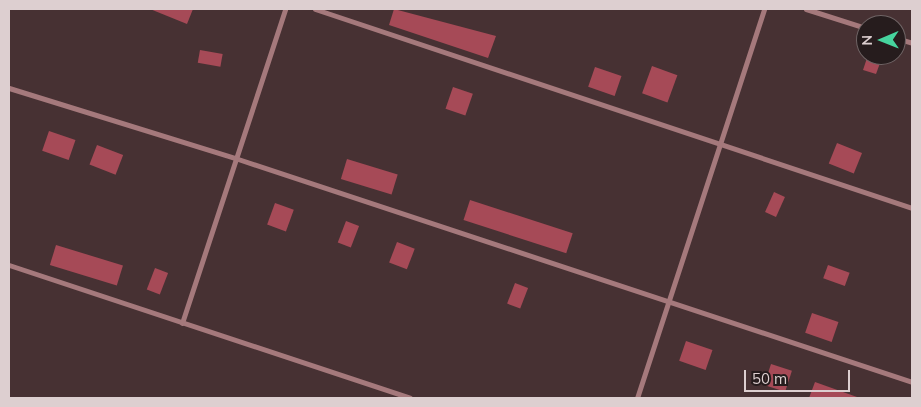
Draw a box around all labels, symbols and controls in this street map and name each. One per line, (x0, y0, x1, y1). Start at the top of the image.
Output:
north arrow (856, 15, 906, 65)
text: N (858, 35, 876, 46)
scale bar (746, 360, 852, 392)
text: 50 m (752, 369, 787, 388)

